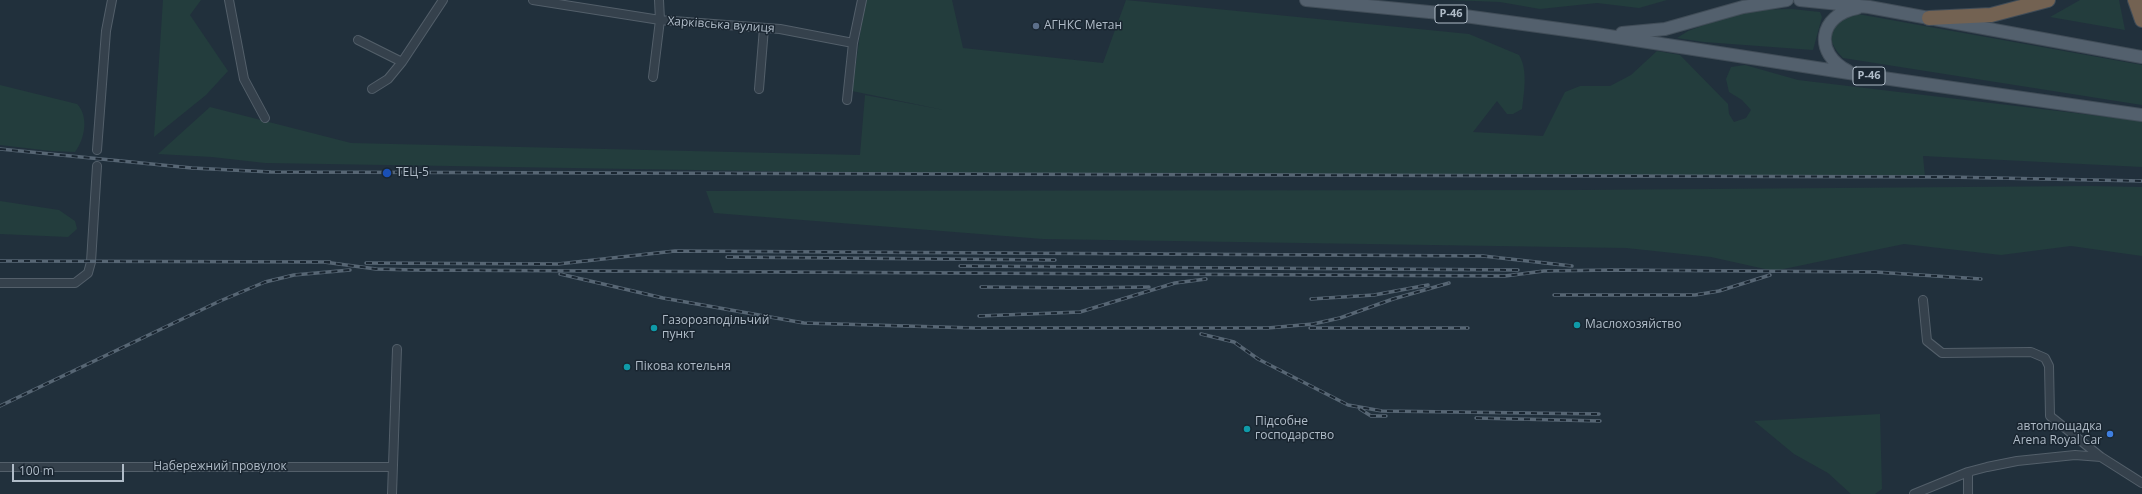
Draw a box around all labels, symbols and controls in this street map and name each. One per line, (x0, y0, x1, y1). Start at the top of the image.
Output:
road number: Р-46 (1435, 5, 1467, 23)
street label: Харківська вулиця (667, 14, 775, 36)
place label: АГНКС Метан (1044, 19, 1122, 33)
marker: АГНКС Метан (1031, 21, 1041, 31)
road number: Р-46 (1853, 67, 1885, 85)
place label: ТЕЦ-5 (396, 166, 429, 180)
marker: ТЕЦ-5 (381, 167, 393, 179)
place label: Газорозподільчий пункт (662, 314, 769, 342)
place label: Маслохозяйство (1585, 318, 1681, 332)
marker: Маслохозяйство (1572, 320, 1582, 330)
marker: Газорозподільчий пункт (649, 323, 659, 333)
place label: Пікова котельня (635, 360, 731, 374)
marker: Пікова котельня (622, 362, 632, 372)
place label: Підсобне господарство (1255, 415, 1334, 443)
place label: автоплощадка Arena Royal Car (2013, 420, 2102, 448)
marker: Підсобне господарство (1242, 424, 1252, 434)
marker: автоплощадка Arena Royal Car (2105, 429, 2115, 439)
scale bar (14, 456, 126, 482)
street label: Набережний провулок (153, 460, 287, 474)
text: 100 m (19, 462, 54, 479)

